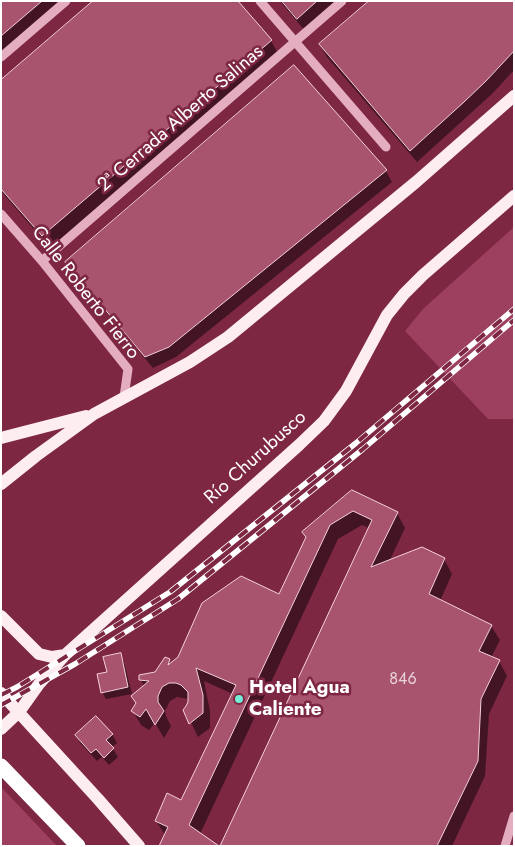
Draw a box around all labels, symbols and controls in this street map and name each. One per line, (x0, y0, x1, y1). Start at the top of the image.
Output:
street label: 2ª Cerrada Alberto Salinas (94, 41, 268, 197)
street label: Calle Roberto Fierro (26, 222, 144, 364)
street label: Río Churubusco (200, 406, 312, 510)
house number: 846 (389, 670, 417, 690)
place label: Hotel Agua Caliente (249, 677, 350, 721)
marker: Hotel Agua Caliente (233, 693, 245, 705)

